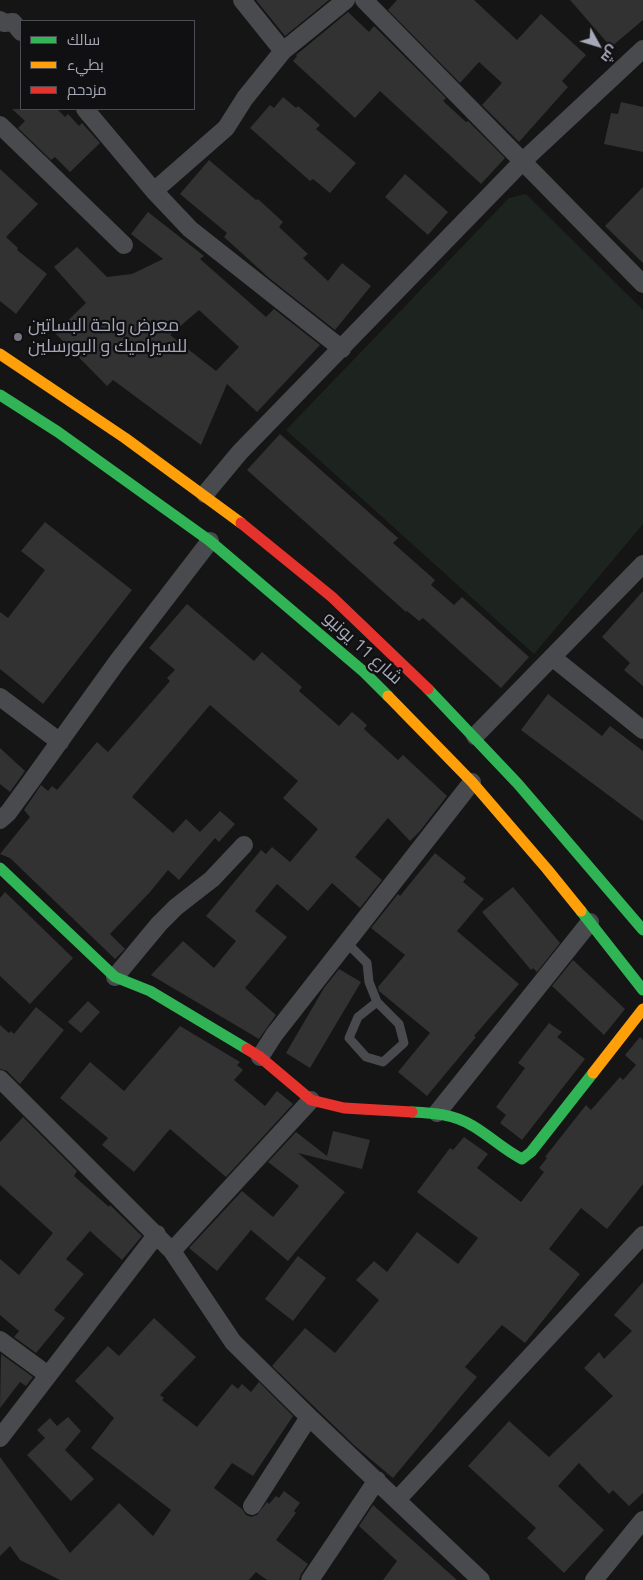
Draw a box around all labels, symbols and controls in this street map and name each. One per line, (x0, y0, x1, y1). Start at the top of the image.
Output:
legend (20, 20, 195, 110)
north arrow (573, 20, 623, 70)
text: سالك (67, 28, 100, 51)
text: ش (596, 41, 624, 68)
text: بطيء (67, 53, 104, 76)
text: مزدحم (67, 78, 107, 101)
place label: معرض واحة البساتين للسيراميك و البورسلين (28, 316, 187, 358)
marker: معرض واحة البساتين للسيراميك و البورسلين (12, 331, 24, 343)
street label: شارع 11 يونيو (318, 608, 406, 690)

